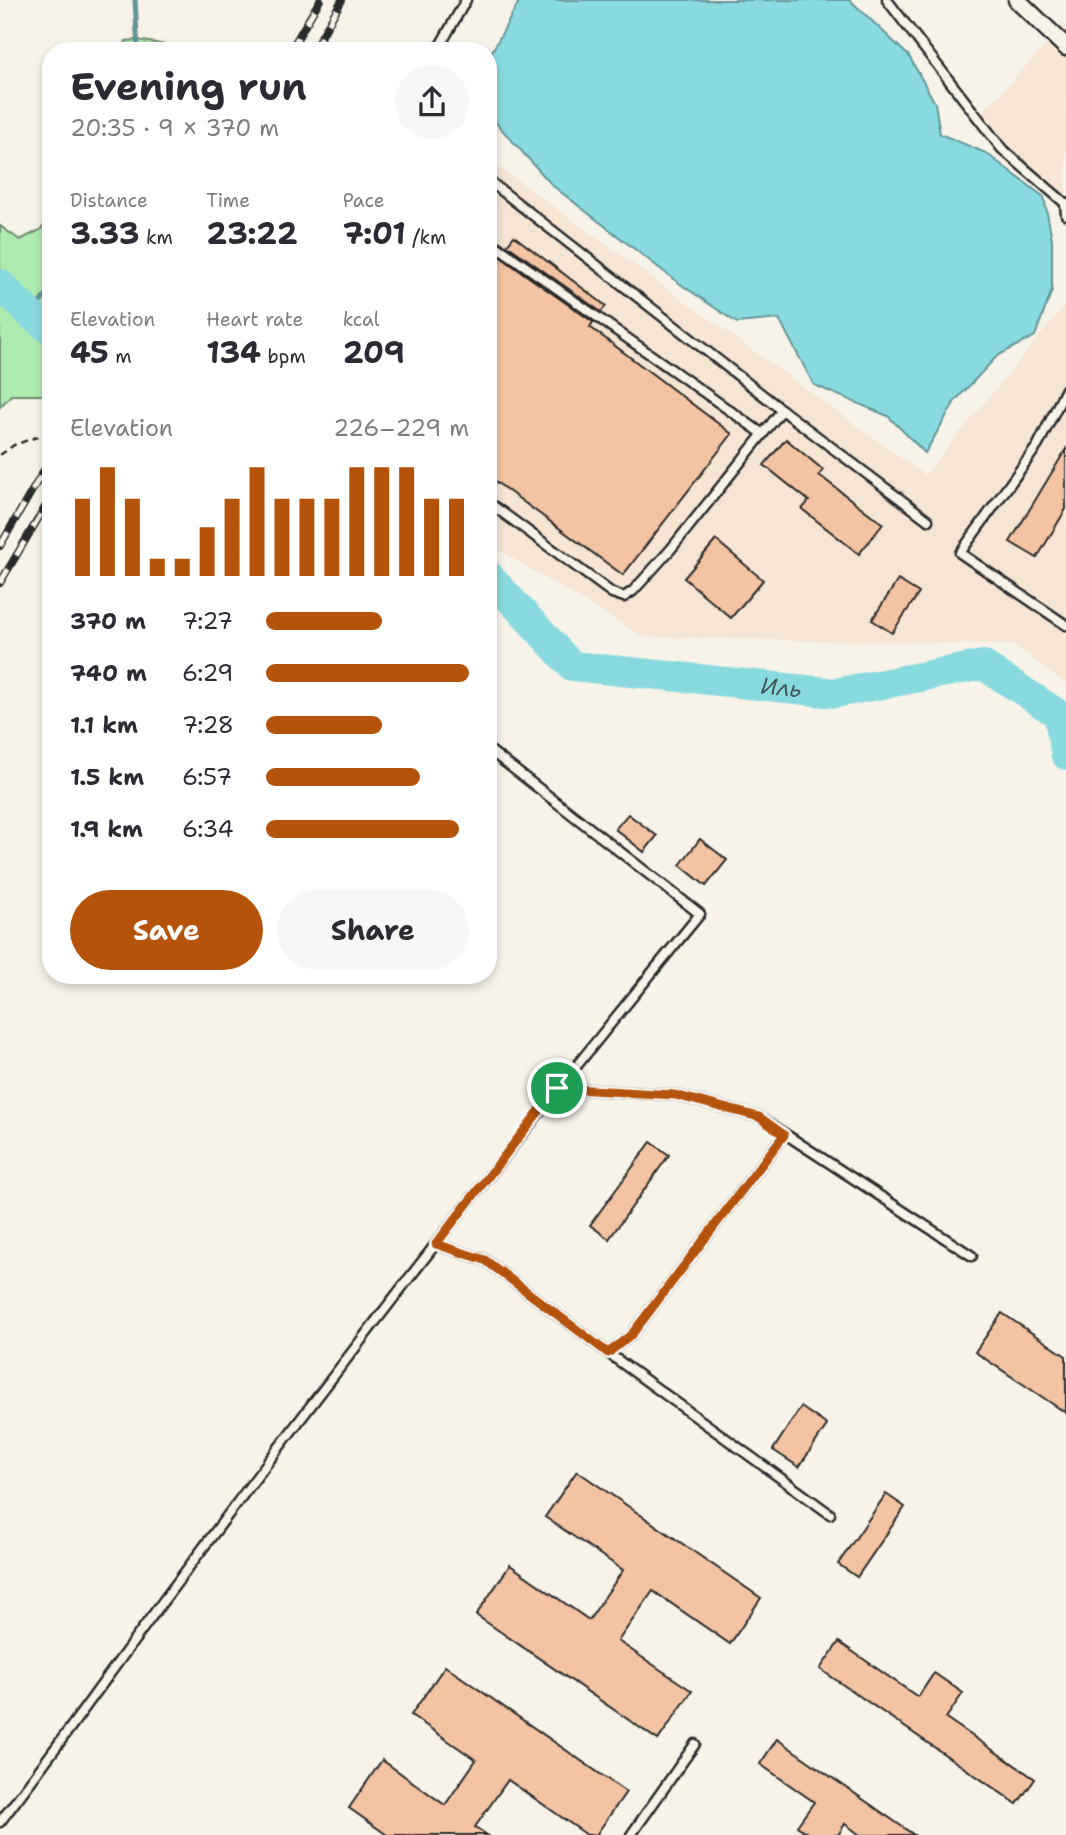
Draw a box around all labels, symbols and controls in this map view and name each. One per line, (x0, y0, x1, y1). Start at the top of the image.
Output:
text: Evening run (70, 61, 307, 112)
button: share (395, 65, 469, 139)
text: 20:35 · 9 × 370 m (70, 113, 279, 143)
text: Distance (70, 188, 148, 213)
text: Time (206, 188, 250, 213)
text: Pace (343, 188, 384, 213)
text: 3.33 (70, 213, 140, 254)
text: 23:22 (206, 213, 298, 254)
text: 7:01 (343, 213, 406, 254)
text: km (140, 225, 173, 250)
text: /km (406, 225, 446, 250)
text: Elevation (70, 307, 155, 332)
text: Heart rate (206, 307, 303, 332)
text: kcal (343, 307, 380, 332)
text: 45 (70, 332, 109, 373)
text: 134 (206, 332, 261, 373)
text: 209 (343, 332, 405, 373)
text: m (109, 344, 132, 369)
text: bpm (261, 344, 306, 369)
text: Elevation (70, 413, 173, 443)
text: 226–229 m (333, 413, 469, 443)
text: 370 m (70, 606, 146, 636)
text: 7:27 (182, 606, 233, 636)
text: 740 m (70, 658, 147, 688)
text: 6:29 (182, 658, 233, 688)
water label: Иль (759, 670, 803, 704)
text: 1.1 km (70, 710, 138, 740)
text: 7:28 (182, 710, 234, 740)
text: 1.5 km (70, 762, 144, 792)
text: 6:57 (182, 762, 232, 792)
text: 1.9 km (70, 814, 143, 844)
text: 6:34 (182, 814, 234, 844)
button: Save (70, 890, 263, 970)
button: Share (277, 890, 469, 970)
pin (527, 1058, 587, 1118)
icon: arrive (538, 1069, 576, 1107)

